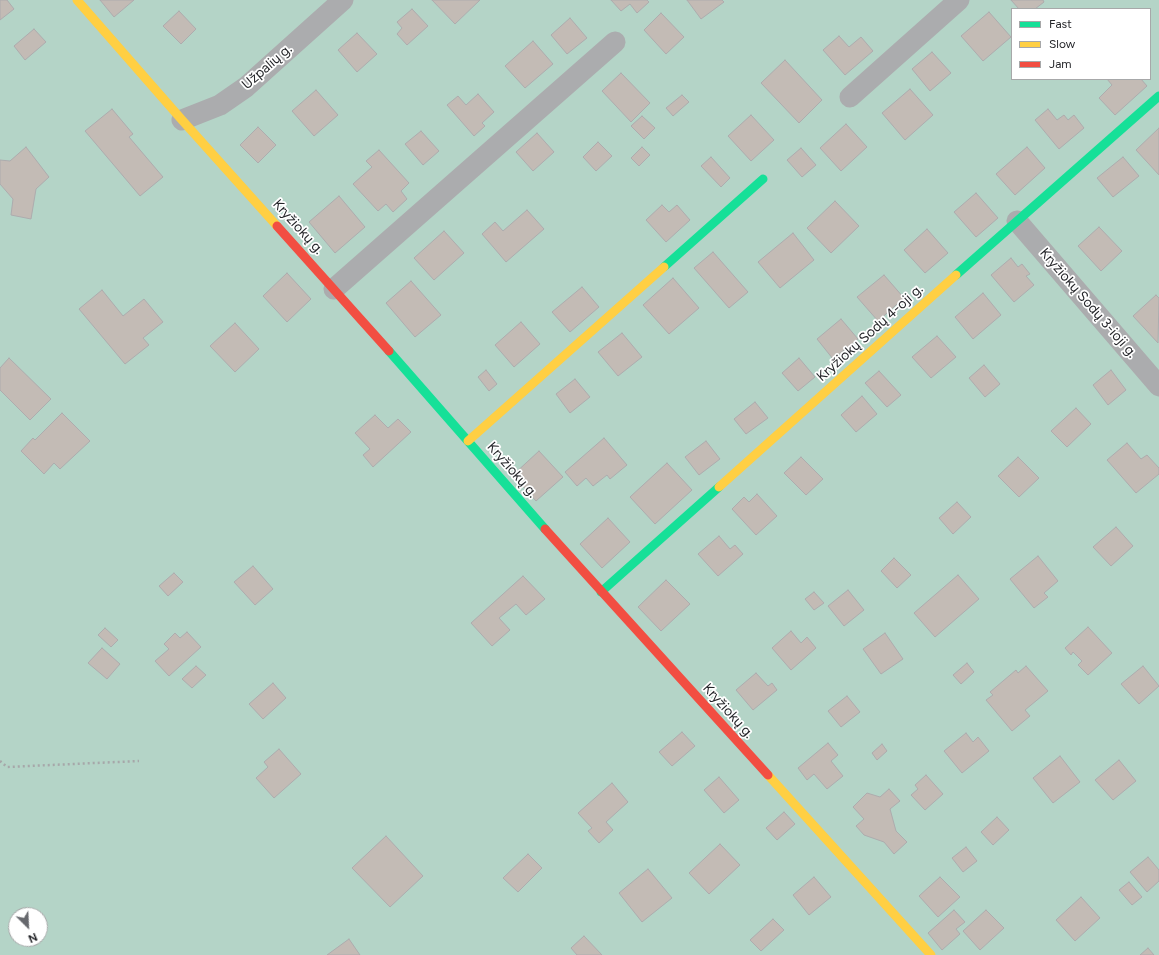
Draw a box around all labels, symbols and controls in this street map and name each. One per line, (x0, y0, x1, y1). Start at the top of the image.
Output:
legend (1011, 8, 1151, 80)
text: Fast (1049, 17, 1072, 31)
text: Slow (1049, 37, 1075, 51)
street label: Užpalių g. (239, 41, 295, 93)
text: Jam (1049, 57, 1072, 71)
street label: Kryžiokų g. (269, 196, 327, 258)
street label: Kryžiokų Sodų 3-ioji g. (1036, 245, 1140, 361)
street label: Kryžiokų Sodų 4-oji g. (813, 281, 927, 385)
street label: Kryžiokų g. (483, 439, 541, 501)
street label: Kryžiokų g. (699, 680, 757, 742)
north arrow (8, 907, 48, 947)
text: N (26, 930, 39, 945)

